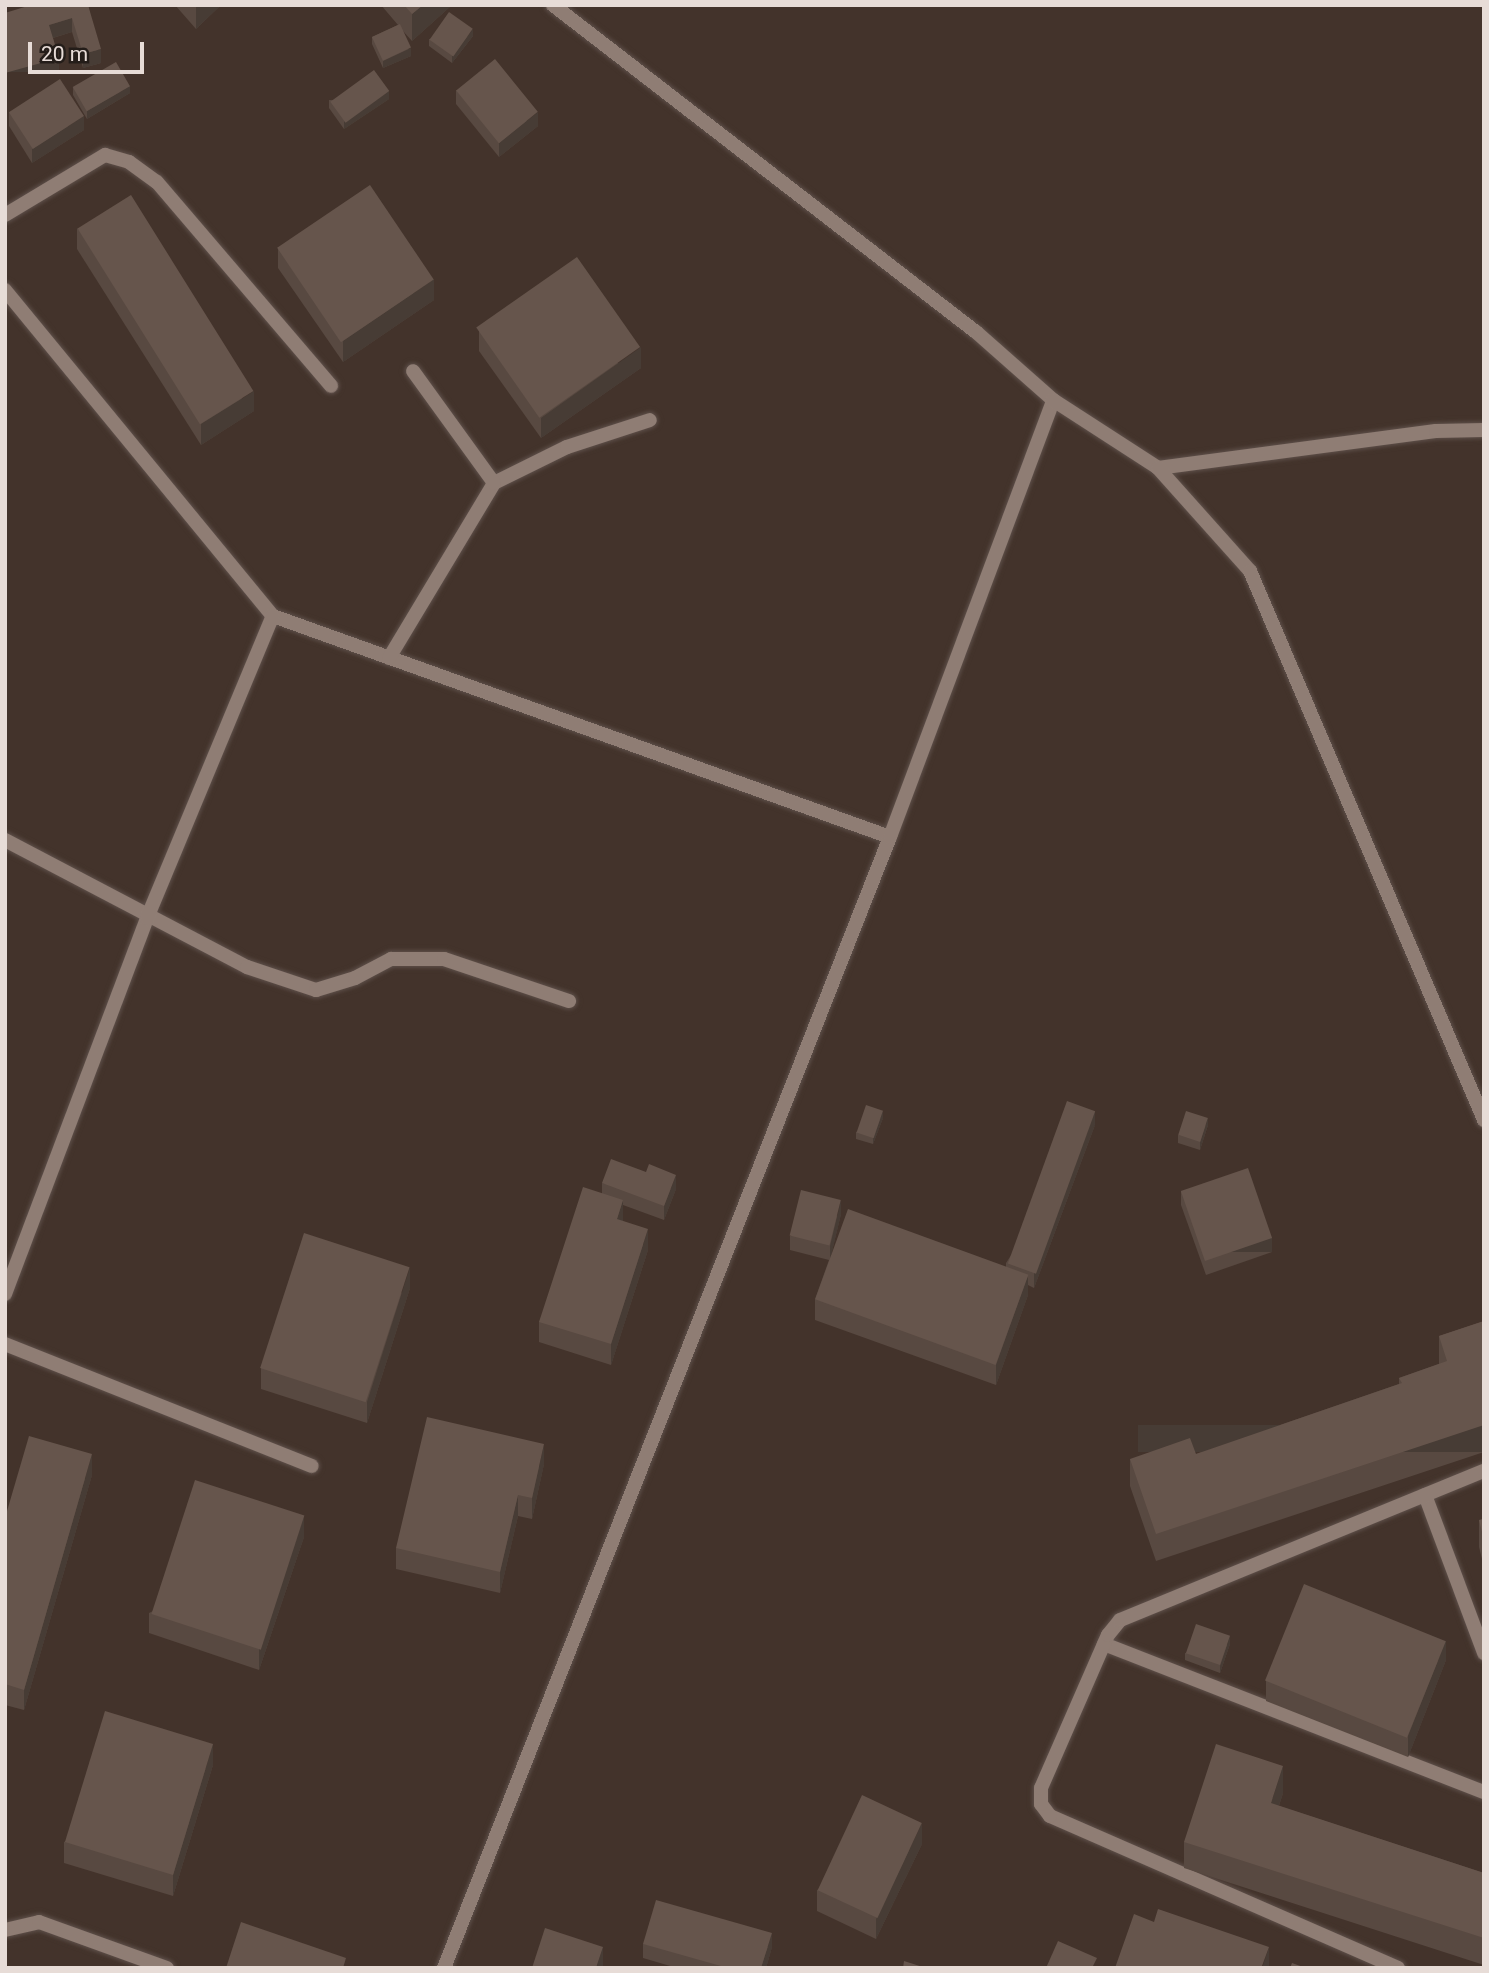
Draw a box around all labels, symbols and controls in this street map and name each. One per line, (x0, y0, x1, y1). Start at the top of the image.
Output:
scale bar (32, 28, 147, 72)
text: 20 m (41, 42, 88, 66)

